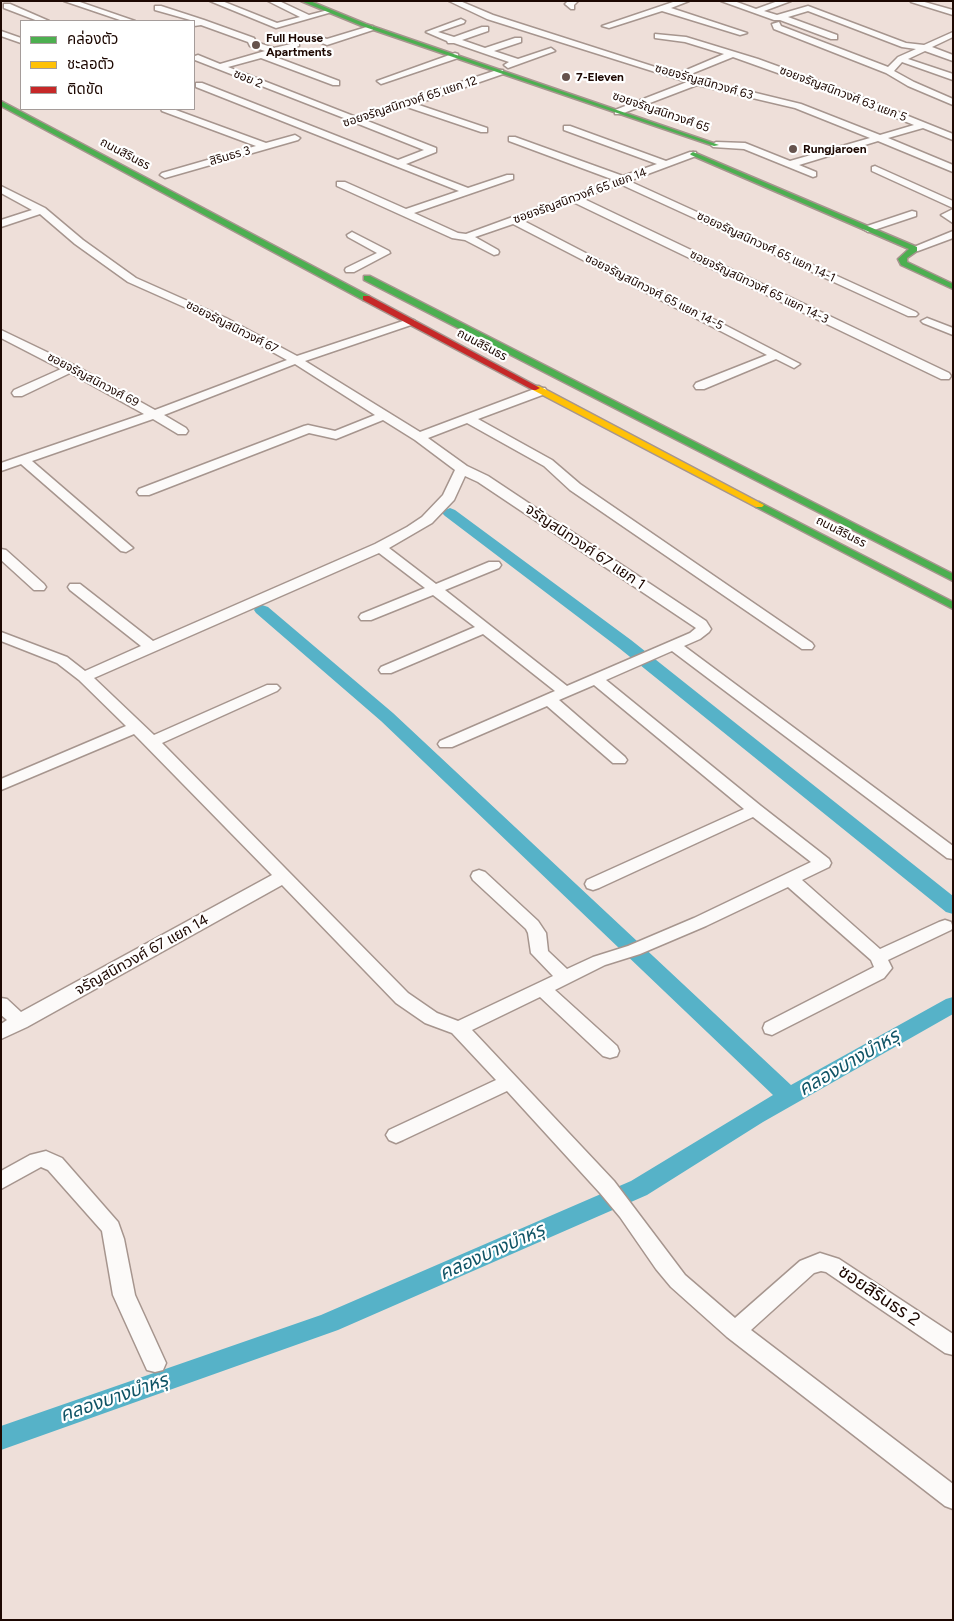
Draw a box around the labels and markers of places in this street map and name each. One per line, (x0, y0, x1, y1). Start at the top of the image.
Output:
place label: Full House Apartments (266, 31, 332, 59)
marker: Full House Apartments (250, 39, 262, 51)
place label: 7-Eleven (576, 70, 624, 84)
marker: 7-Eleven (560, 71, 572, 83)
place label: Rungjaroen (803, 142, 866, 156)
marker: Rungjaroen (787, 143, 799, 155)

